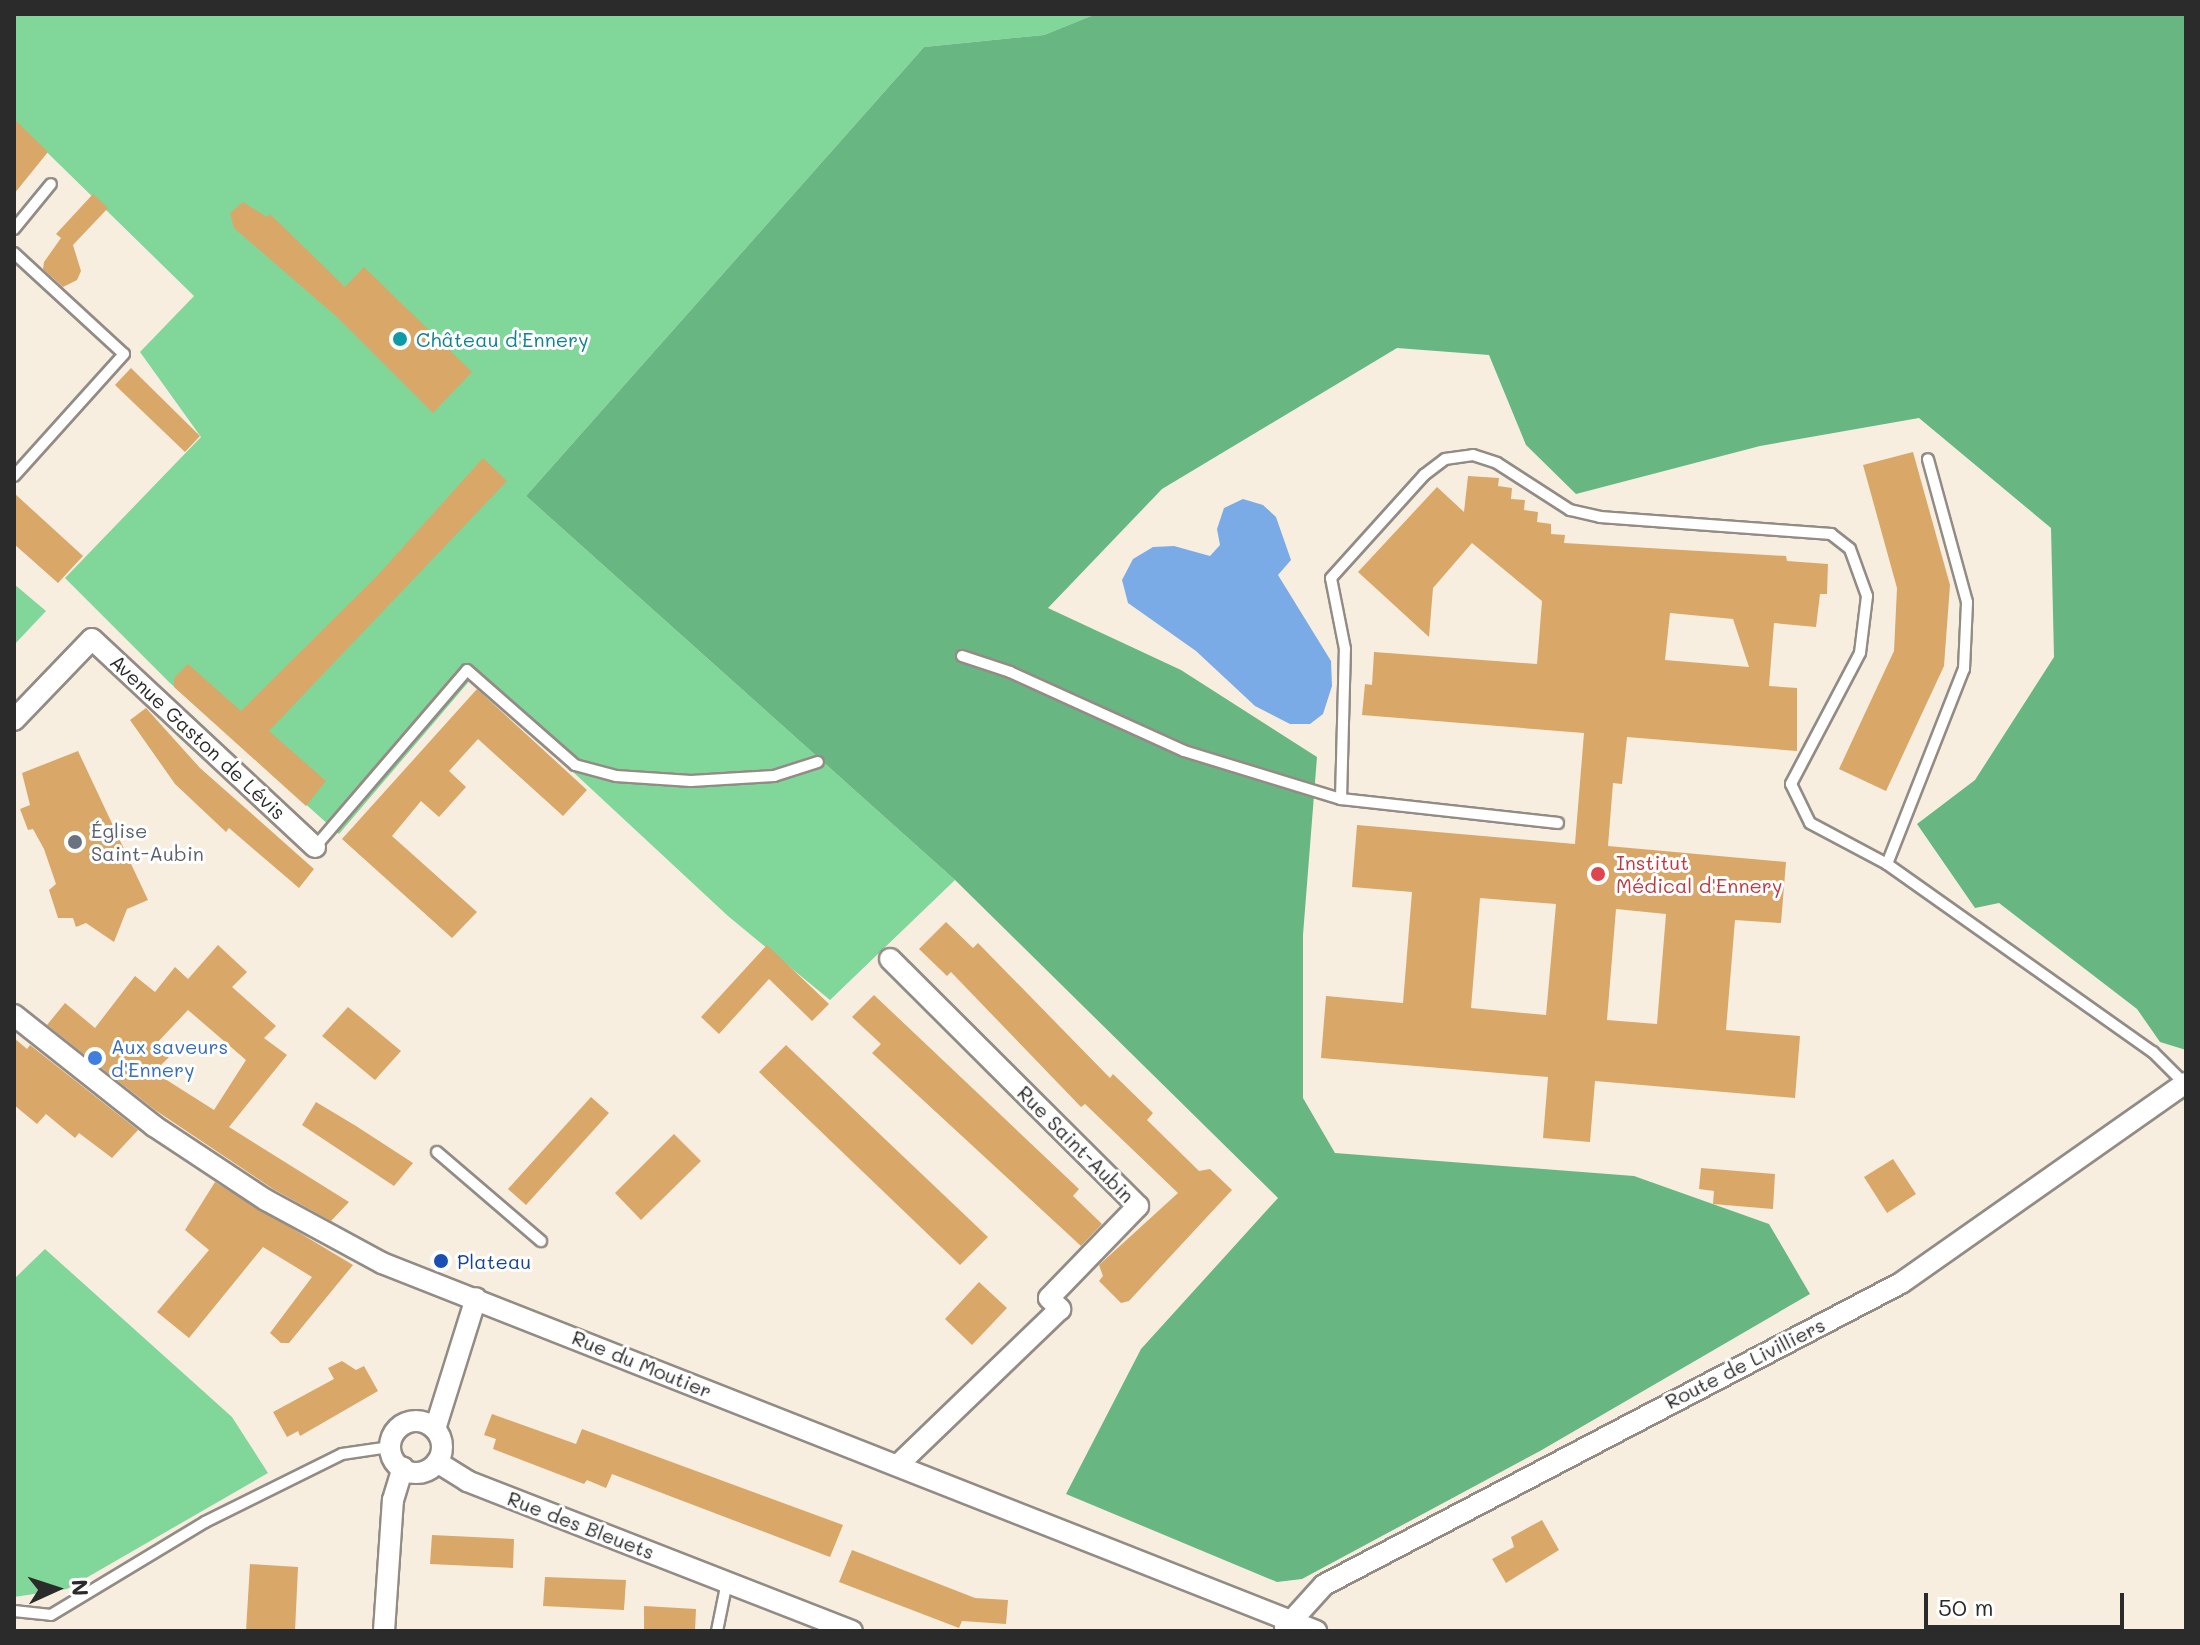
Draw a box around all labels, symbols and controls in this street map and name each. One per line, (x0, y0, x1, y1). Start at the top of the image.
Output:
place label: Château d'Ennery (416, 327, 589, 351)
marker: Château d'Ennery (391, 330, 409, 348)
street label: Avenue Gaston de Lévis (105, 649, 291, 825)
place label: Église Saint-Aubin (91, 818, 204, 865)
marker: Église Saint-Aubin (66, 833, 84, 851)
place label: Institut Médical d'Ennery (1616, 850, 1782, 897)
marker: Institut Médical d'Ennery (1587, 863, 1609, 885)
place label: Aux saveurs d'Ennery (111, 1034, 228, 1081)
marker: Aux saveurs d'Ennery (86, 1049, 104, 1067)
street label: Rue Saint-Aubin (1013, 1081, 1139, 1207)
place label: Plateau (457, 1249, 531, 1273)
marker: Plateau (432, 1252, 450, 1270)
street label: Route de Livilliers (1661, 1312, 1829, 1414)
street label: Rue du Moutier (569, 1325, 715, 1403)
street label: Rue des Bleuets (504, 1486, 658, 1564)
north arrow (16, 1549, 96, 1629)
scale bar (1928, 1577, 2128, 1627)
text: N (66, 1579, 95, 1597)
text: 50 m (1938, 1591, 1994, 1622)

